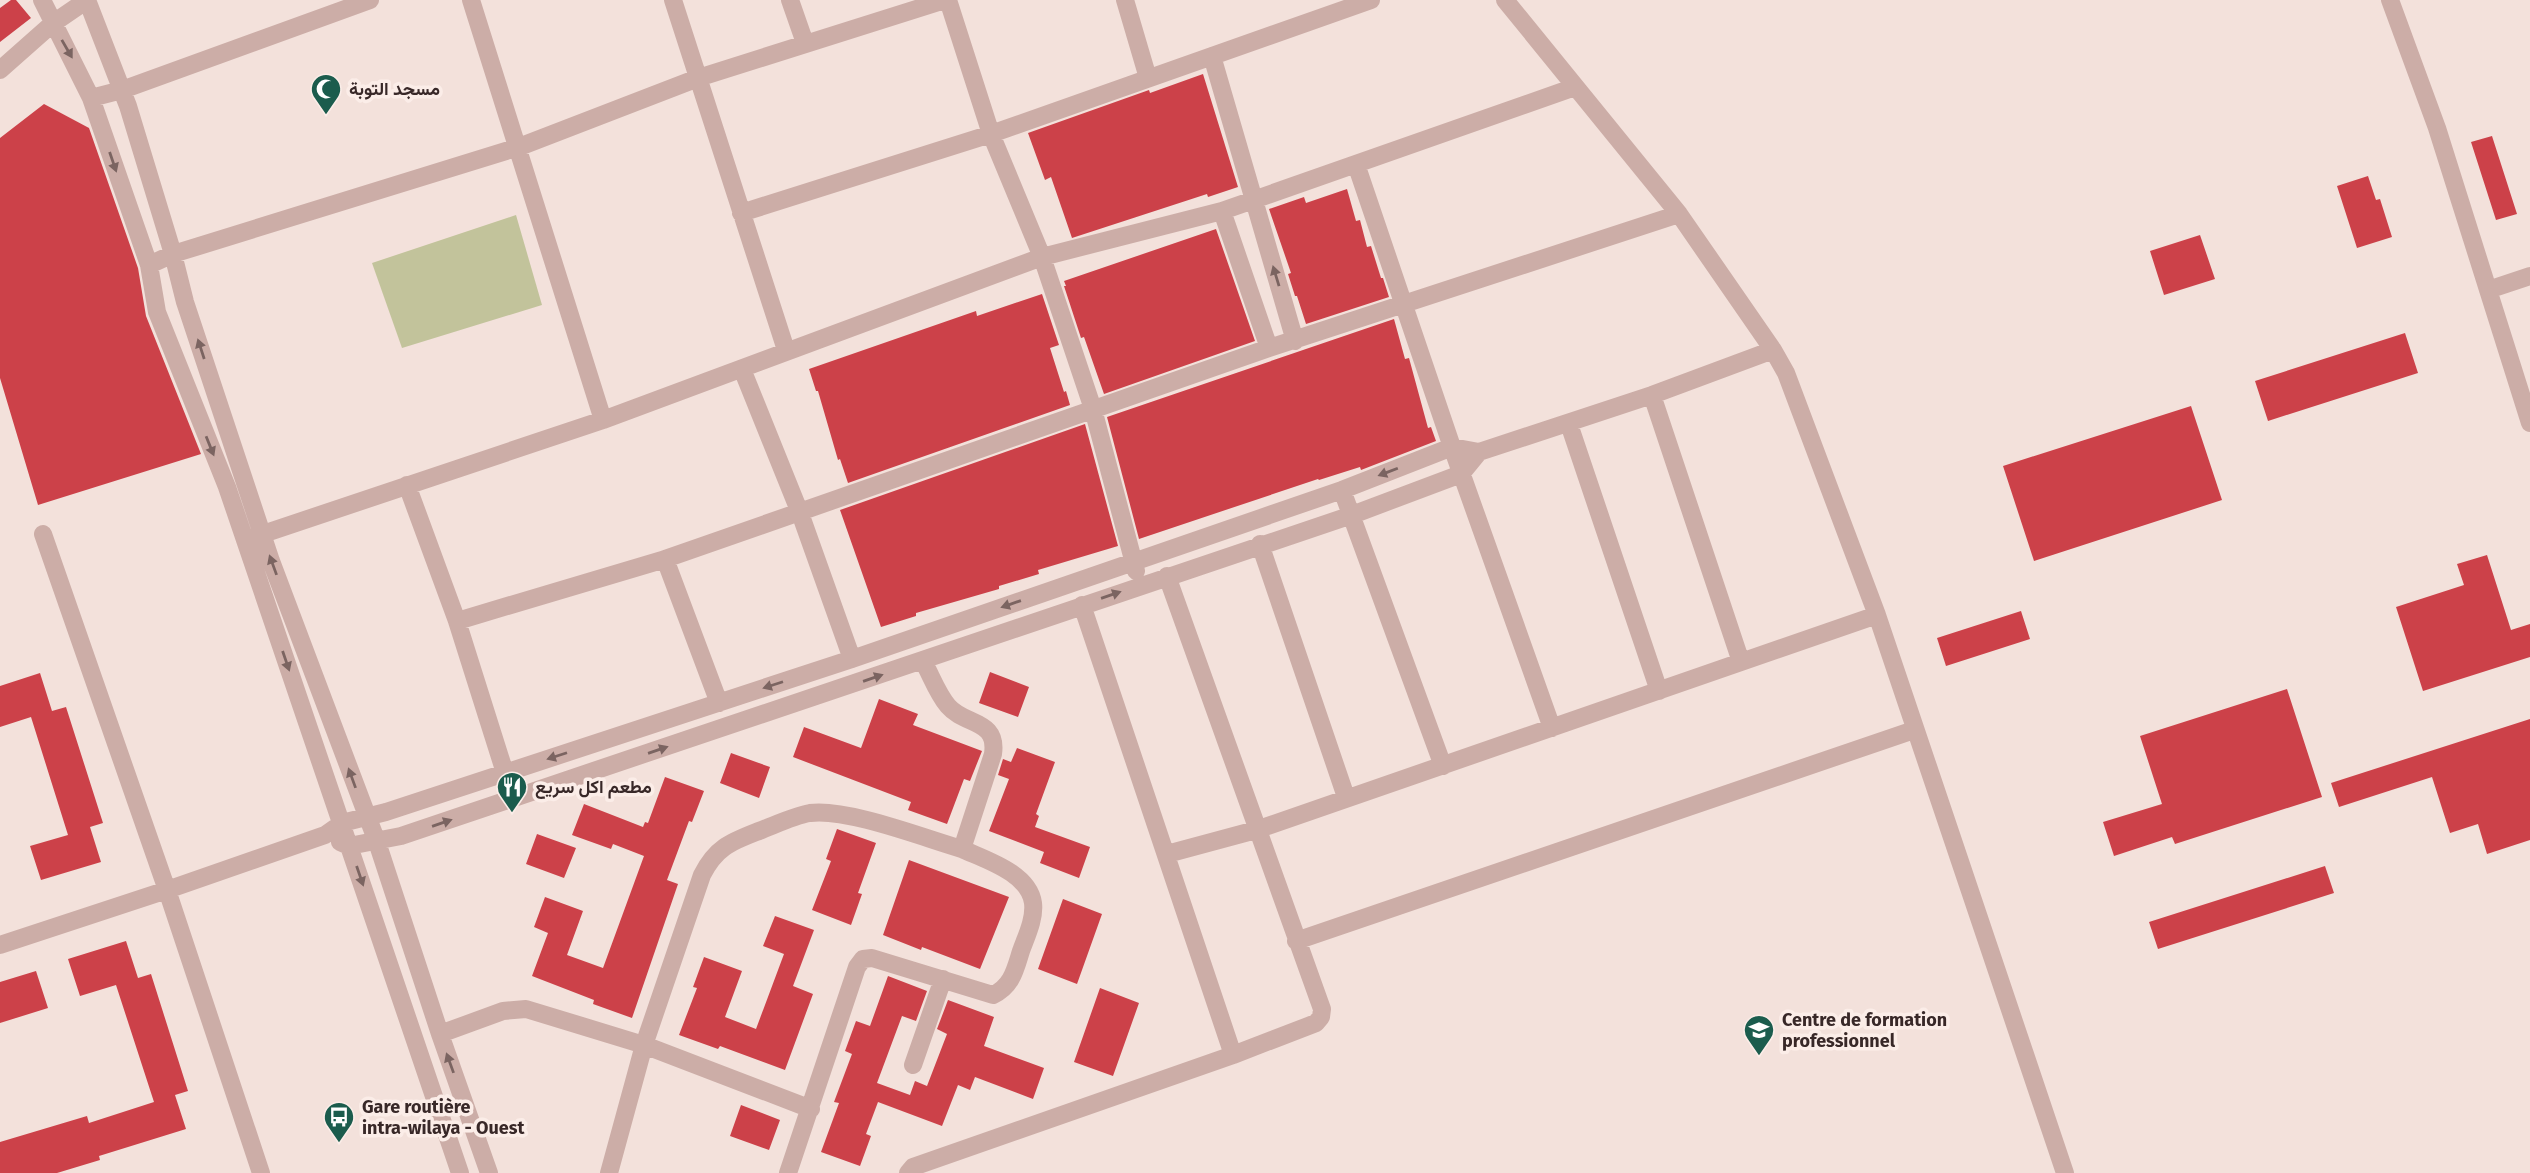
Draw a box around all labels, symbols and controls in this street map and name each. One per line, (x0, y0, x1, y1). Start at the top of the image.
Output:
one-way arrow (61, 39, 73, 58)
mosque icon: مسجد التوبة (309, 72, 343, 116)
place label: مسجد التوبة (349, 78, 440, 100)
one-way arrow (108, 152, 119, 173)
one-way arrow (1270, 265, 1280, 286)
one-way arrow (195, 338, 206, 359)
one-way arrow (205, 436, 216, 457)
one-way arrow (1377, 467, 1398, 478)
one-way arrow (267, 554, 278, 575)
one-way arrow (1101, 589, 1122, 600)
one-way arrow (1001, 599, 1022, 610)
one-way arrow (281, 650, 292, 671)
one-way arrow (863, 672, 884, 683)
one-way arrow (762, 680, 783, 691)
one-way arrow (647, 744, 668, 755)
one-way arrow (546, 751, 567, 762)
one-way arrow (346, 768, 357, 789)
restaurant icon: مطعم اكل سريع (495, 770, 529, 814)
place label: مطعم اكل سريع (535, 776, 652, 799)
one-way arrow (432, 817, 453, 828)
one-way arrow (355, 866, 366, 887)
place label: Centre de formation professionnel (1782, 1009, 1947, 1052)
school or university icon: Centre de formation professionnel (1742, 1013, 1776, 1057)
one-way arrow (444, 1052, 455, 1073)
place label: Gare routière intra-wilaya - Ouest (362, 1096, 525, 1139)
bus stop icon: Gare routière intra-wilaya - Ouest (322, 1100, 356, 1144)

